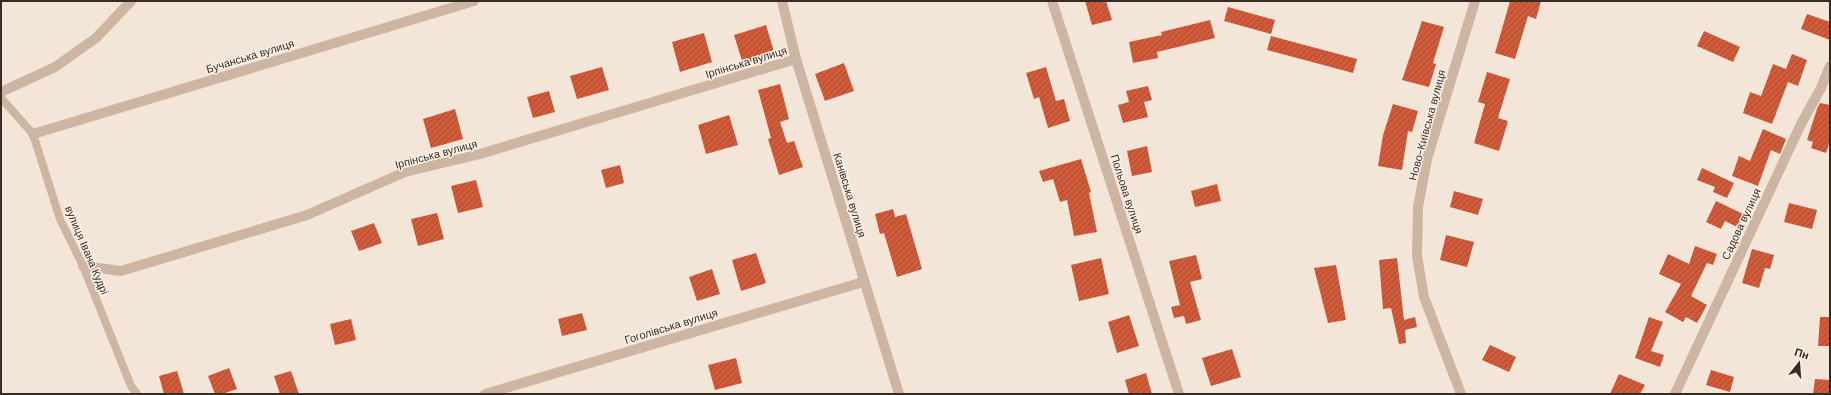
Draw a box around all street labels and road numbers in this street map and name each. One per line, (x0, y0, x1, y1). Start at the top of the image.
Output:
street label: Бучанська вулиця (204, 36, 296, 76)
street label: Ірпінська вулиця (703, 43, 789, 81)
street label: Ново-Київська вулиця (1405, 68, 1449, 182)
street label: Ірпінська вулиця (393, 136, 479, 172)
street label: Канівська вулиця (830, 151, 870, 239)
street label: Польова вулиця (1108, 153, 1146, 235)
street label: Садова вулиця (1718, 186, 1764, 262)
street label: вулиця Івана Кудрі (62, 203, 112, 297)
street label: Гоголівська вулиця (623, 305, 719, 347)

